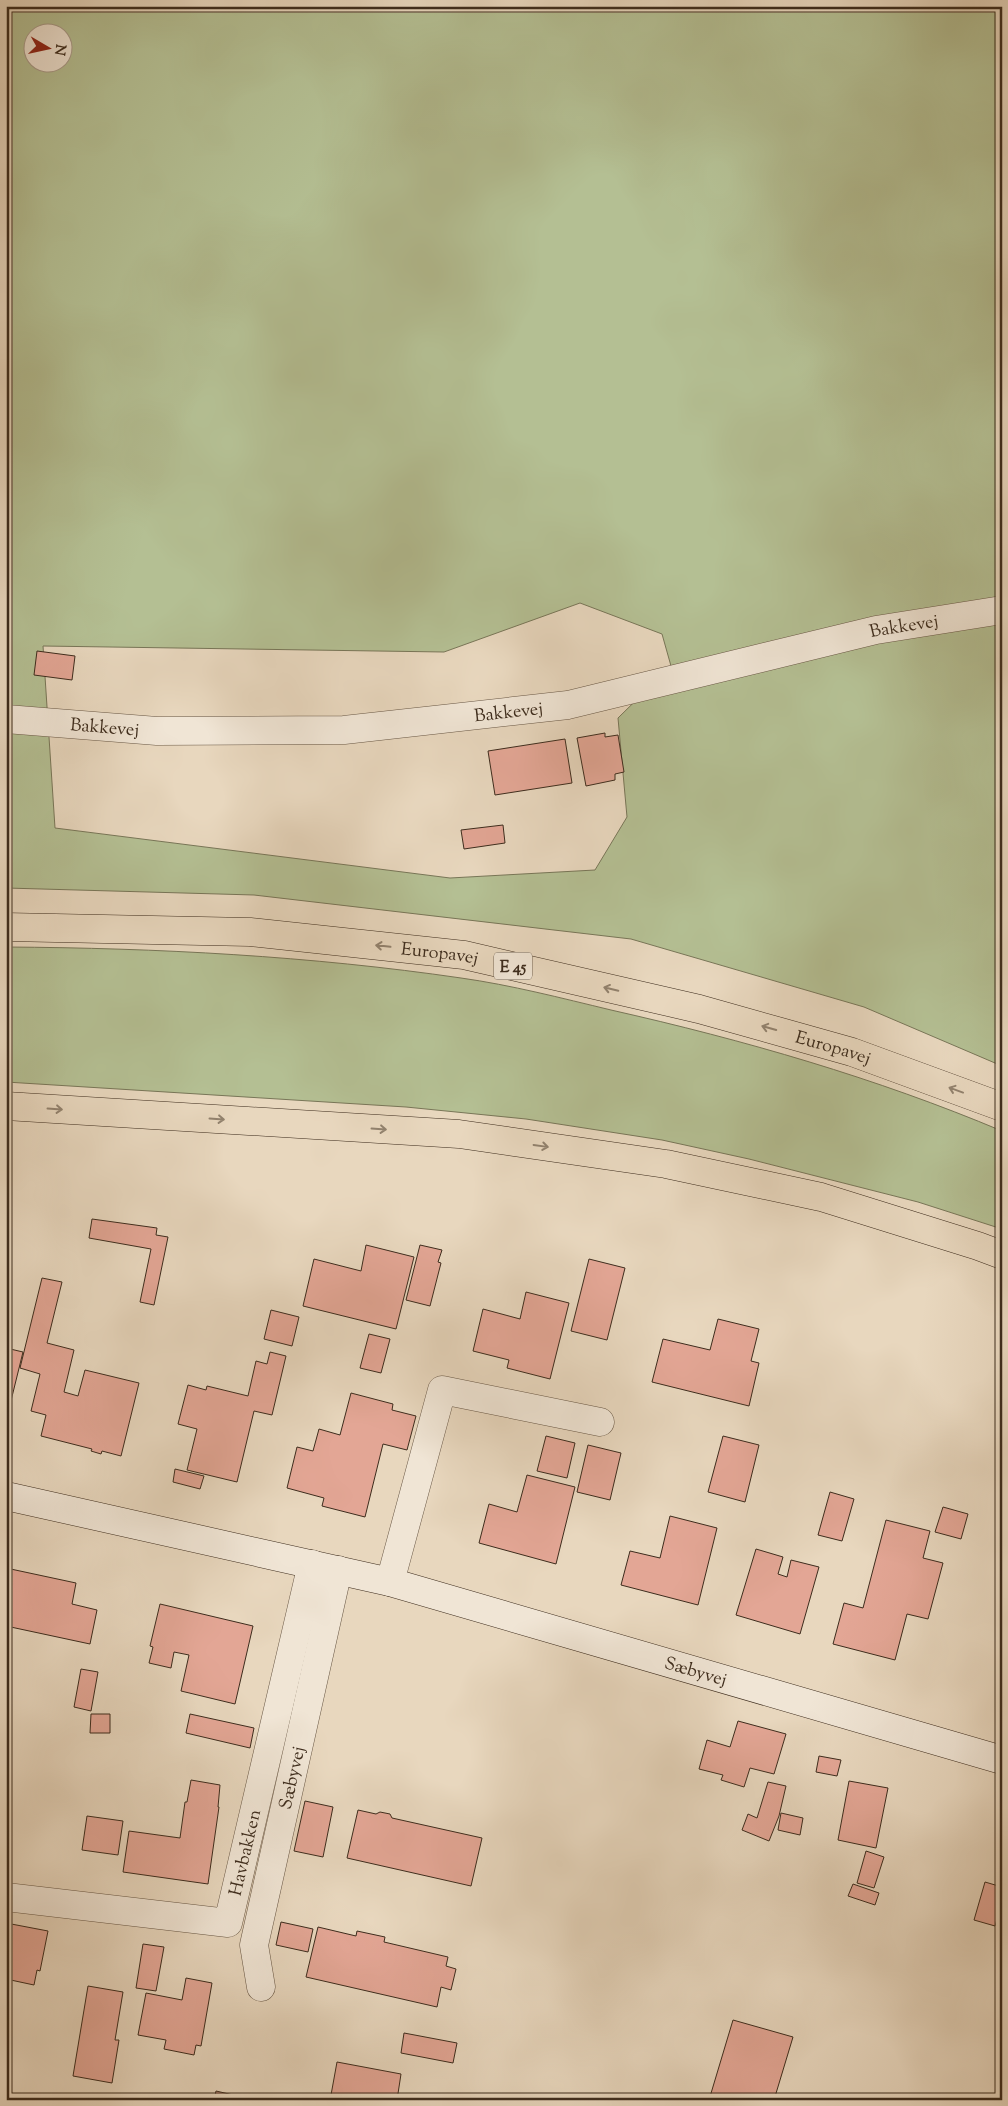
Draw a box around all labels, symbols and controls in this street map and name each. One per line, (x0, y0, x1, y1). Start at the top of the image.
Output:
north arrow (22, 22, 72, 72)
text: N (48, 43, 70, 57)
street label: Bakkevej (867, 609, 940, 646)
street label: Bakkevej (473, 697, 545, 730)
street label: Bakkevej (69, 713, 140, 745)
street label: Europavej (400, 937, 481, 973)
one-way arrow (375, 941, 391, 951)
road number: E 45 (494, 952, 532, 979)
one-way arrow (604, 983, 620, 993)
one-way arrow (761, 1023, 777, 1033)
street label: Europavej (792, 1026, 874, 1073)
one-way arrow (949, 1085, 964, 1094)
one-way arrow (47, 1105, 63, 1114)
one-way arrow (209, 1115, 225, 1124)
one-way arrow (371, 1125, 387, 1134)
one-way arrow (532, 1141, 548, 1151)
street label: Sæbyvej (661, 1651, 730, 1694)
street label: Sæbyvej (274, 1744, 313, 1812)
street label: Havbakken (224, 1807, 269, 1899)

